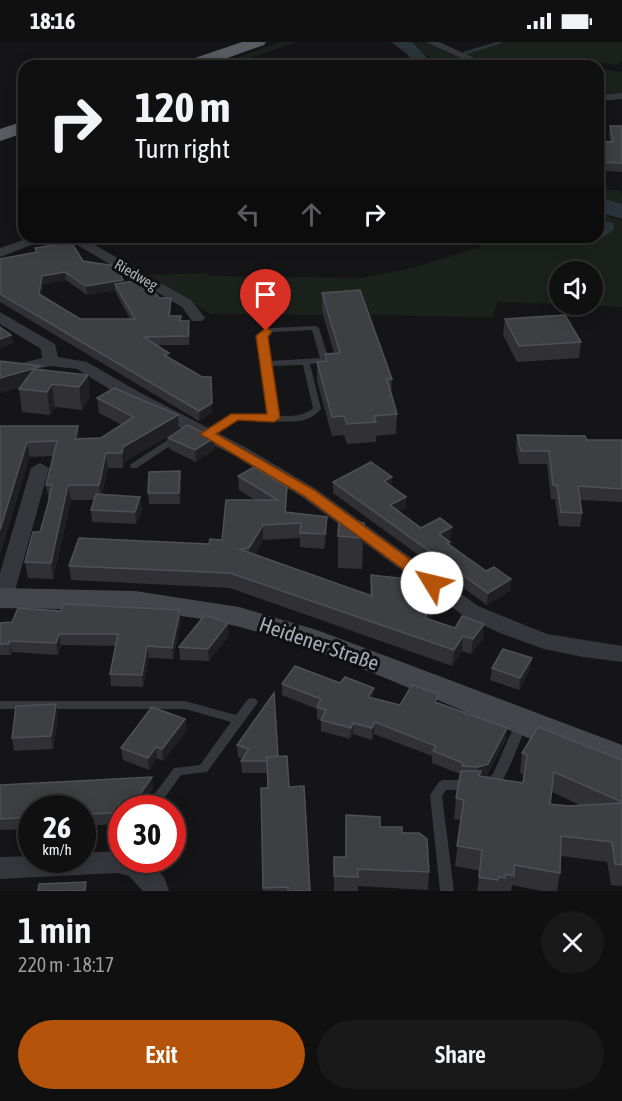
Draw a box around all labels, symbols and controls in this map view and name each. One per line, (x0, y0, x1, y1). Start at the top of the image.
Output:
text: 18:16 (30, 8, 75, 34)
text: 120 m (135, 83, 230, 131)
icon: right (36, 84, 114, 162)
text: Turn right (135, 133, 230, 164)
icon: left (232, 198, 265, 231)
icon: ahead (295, 198, 328, 231)
icon: right (358, 198, 391, 231)
street label: Riedweg (112, 255, 161, 294)
map controls (549, 261, 603, 315)
button: sound (549, 261, 603, 315)
pin (240, 269, 291, 331)
icon: arrive (249, 278, 282, 311)
position arrow (400, 551, 464, 615)
street label: Heidener Straße (256, 611, 382, 675)
speed limit sign: 30 (108, 795, 186, 873)
text: 26 (43, 810, 71, 844)
text: km/h (42, 841, 72, 858)
text: 1 min (18, 909, 92, 951)
button: close (541, 911, 604, 974)
text: 220 m · 18:17 (18, 953, 114, 976)
button: Exit (18, 1020, 305, 1089)
button: Share (317, 1020, 604, 1089)

